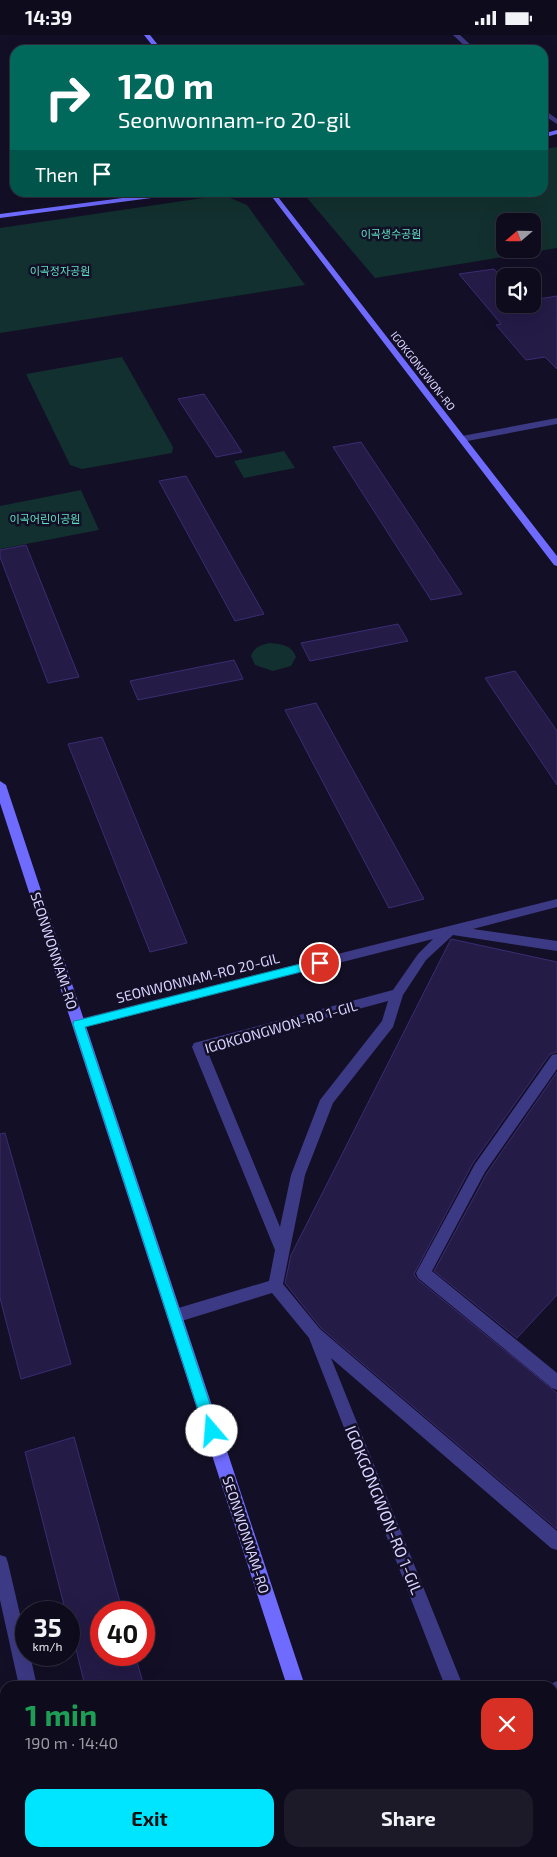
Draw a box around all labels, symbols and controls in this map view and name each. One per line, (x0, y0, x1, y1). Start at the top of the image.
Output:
text: 14:39 (25, 6, 72, 29)
text: 120 m (118, 64, 214, 106)
icon: right (35, 65, 100, 130)
text: Seonwonnam-ro 20-gil (118, 106, 351, 132)
icon: arrive (88, 160, 116, 188)
text: Then (35, 163, 78, 186)
north arrow (496, 213, 541, 257)
map controls (496, 213, 541, 313)
park label: 이곡생수공원 (361, 227, 421, 240)
park label: 이곡정자공원 (30, 264, 90, 277)
button: sound (496, 268, 541, 313)
street label: IGOKGONGWON-RO (388, 329, 458, 413)
park label: 이곡어린이공원 (10, 512, 80, 525)
street label: SEONWONNAM-RO (27, 890, 81, 1012)
pin (299, 942, 341, 984)
street label: SEONWONNAM-RO 20-GIL (114, 949, 281, 1006)
icon: arrive (306, 949, 334, 977)
street label: IGOKGONGWON-RO 1-GIL (203, 997, 359, 1056)
position arrow (185, 1404, 237, 1456)
street label: IGOKGONGWON-RO 1-GIL (342, 1423, 427, 1597)
street label: SEONWONNAM-RO (219, 1474, 273, 1596)
speed limit sign: 40 (90, 1601, 155, 1666)
text: 35 (34, 1612, 61, 1642)
text: km/h (33, 1639, 62, 1653)
text: 1 min (25, 1696, 97, 1732)
button: close (481, 1698, 533, 1750)
text: 190 m · 14:40 (25, 1733, 118, 1752)
button: Exit (25, 1789, 274, 1847)
button: Share (284, 1789, 533, 1847)

